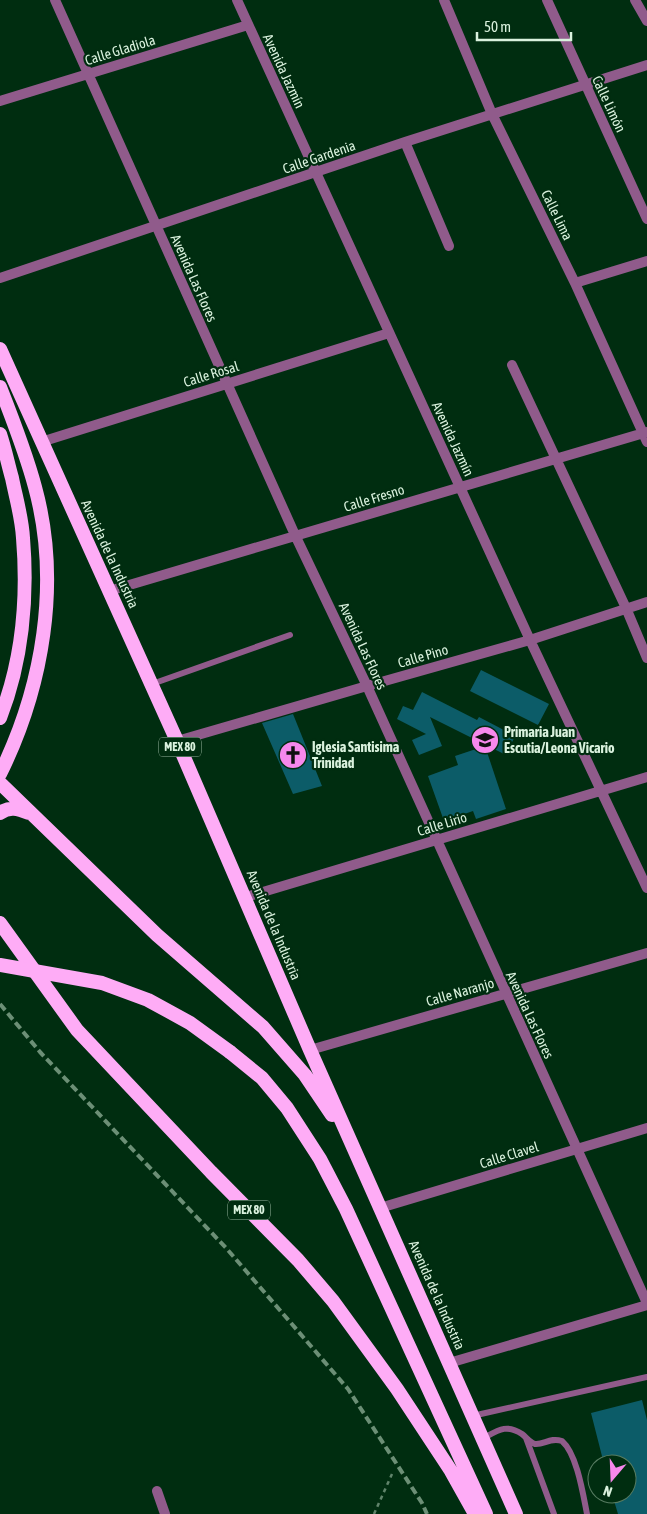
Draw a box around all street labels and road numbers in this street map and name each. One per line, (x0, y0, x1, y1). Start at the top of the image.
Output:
street label: Avenida Jazmín (260, 31, 308, 111)
street label: Calle Gladiola (83, 32, 157, 68)
street label: Calle Limón (589, 73, 629, 135)
street label: Calle Gardenia (280, 137, 358, 177)
street label: Calle Lima (538, 187, 576, 243)
street label: Avenida Las Flores (168, 232, 220, 324)
street label: Calle Rosal (181, 358, 241, 390)
street label: Avenida Jazmín (429, 399, 477, 479)
street label: Calle Fresno (342, 481, 406, 515)
street label: Avenida de la Industria (78, 497, 142, 611)
street label: Avenida Las Flores (336, 600, 390, 692)
street label: Calle Pino (396, 641, 450, 671)
road number: MEX 80 (159, 738, 201, 756)
street label: Calle Lirio (415, 809, 469, 839)
street label: Avenida de la Industria (244, 868, 304, 982)
street label: Avenida Las Flores (503, 969, 557, 1061)
street label: Calle Naranjo (424, 975, 496, 1009)
street label: Calle Clavel (478, 1138, 541, 1172)
road number: MEX 80 (228, 1200, 270, 1220)
street label: Avenida de la Industria (406, 1238, 468, 1352)

